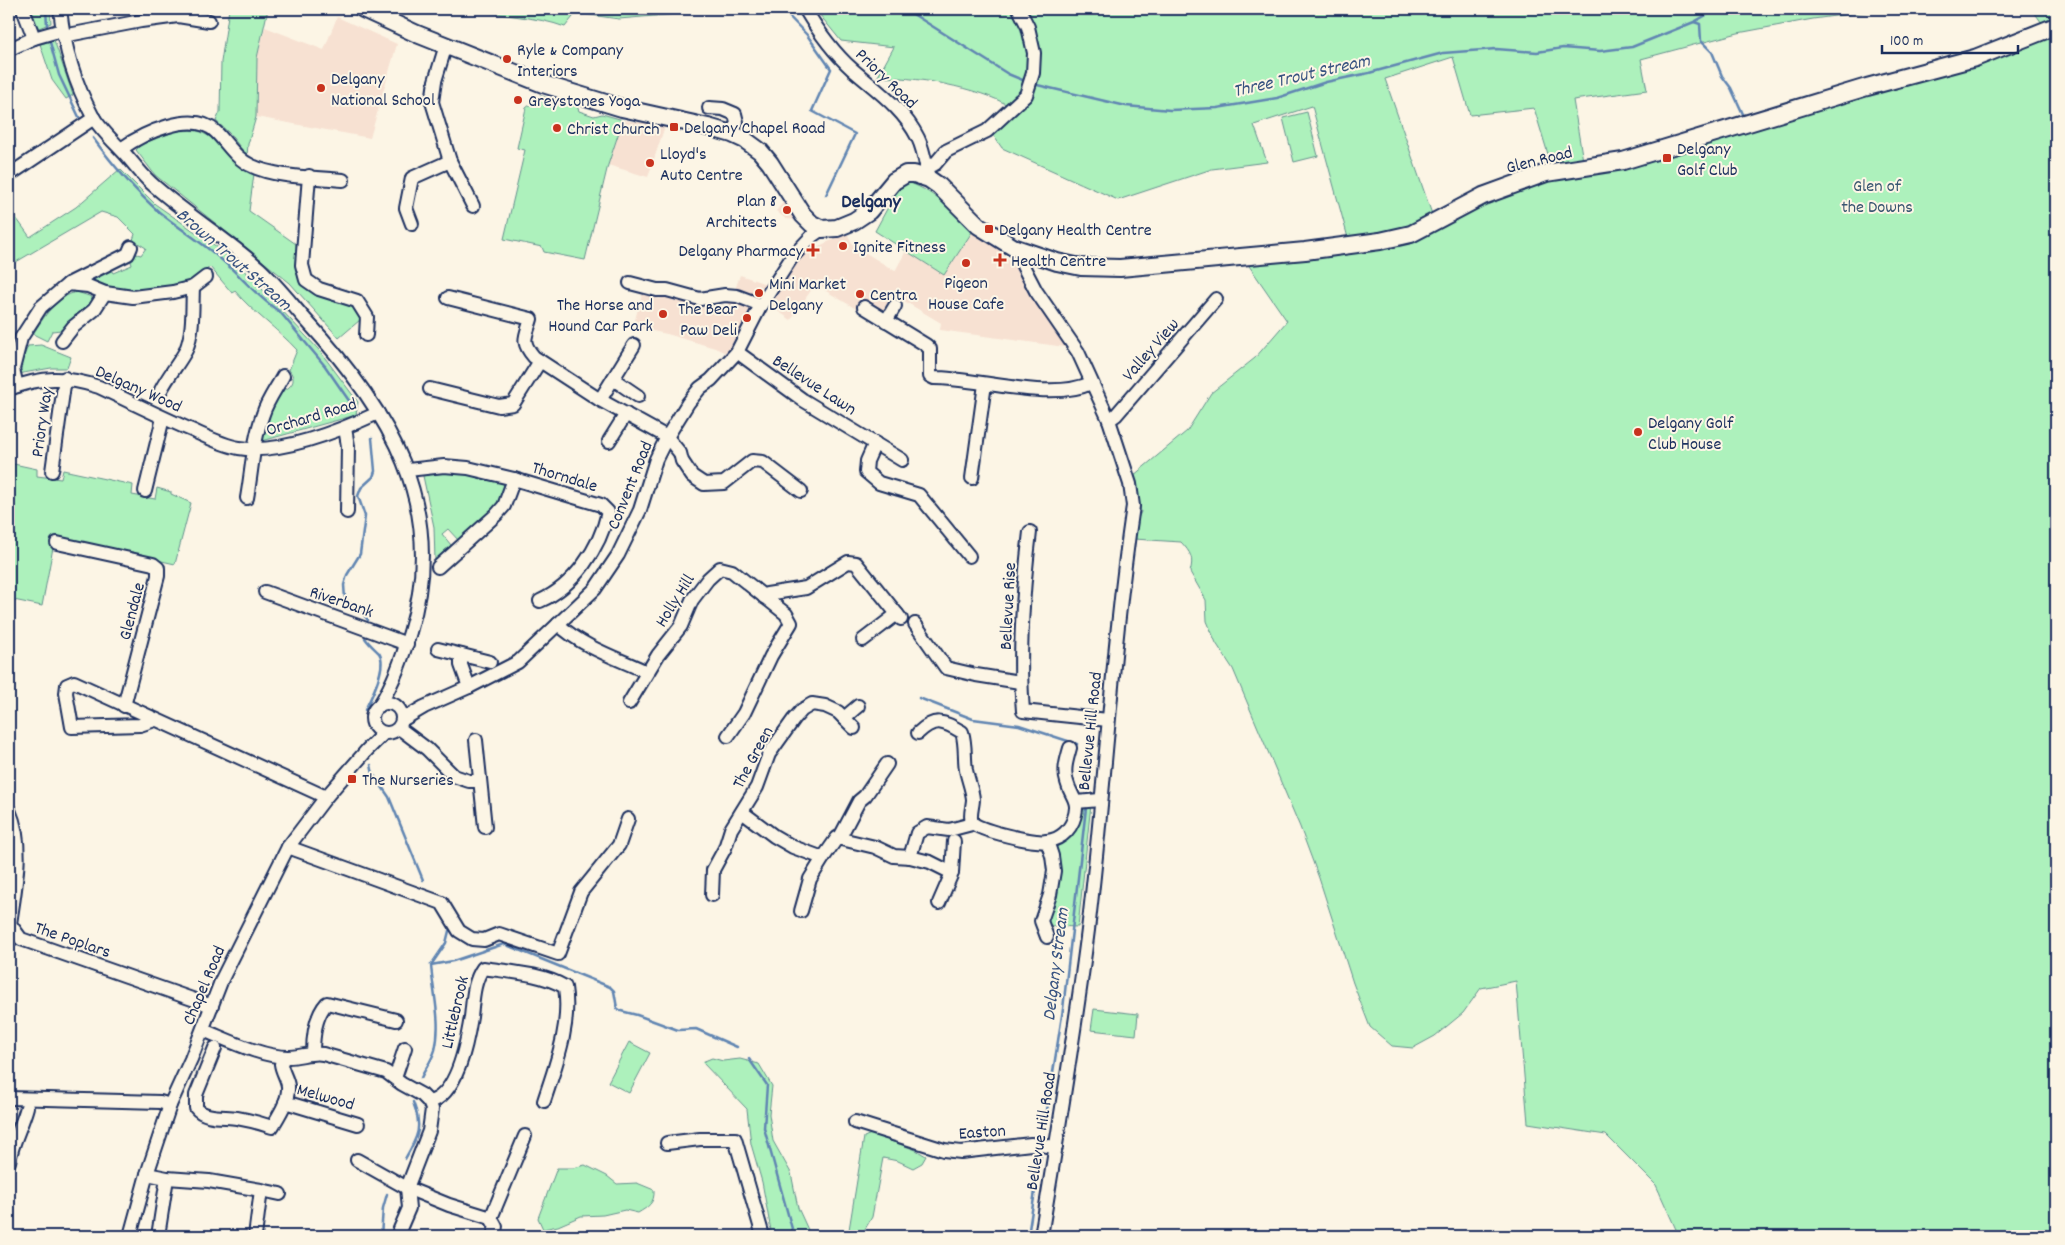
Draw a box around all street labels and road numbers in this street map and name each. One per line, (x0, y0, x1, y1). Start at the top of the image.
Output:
street label: Priory Road (849, 44, 922, 116)
street label: Glen Road (1504, 141, 1575, 182)
street label: Valley View (1117, 314, 1186, 388)
street label: Bellevue Lawn (767, 349, 861, 423)
street label: Delgany Wood (91, 360, 185, 420)
street label: Priory Way (26, 385, 61, 459)
street label: Orchard Road (263, 393, 360, 444)
street label: Convent Road (602, 438, 660, 534)
street label: Thorndale (528, 457, 600, 500)
street label: Bellevue Rise (995, 562, 1024, 651)
street label: Holly Hill (650, 569, 703, 633)
street label: Glendale (114, 580, 153, 643)
street label: Riverbank (306, 581, 377, 626)
street label: Bellevue Hill Road (1073, 671, 1110, 792)
street label: The Green (727, 723, 781, 794)
street label: The Poplars (31, 917, 114, 966)
street label: Chapel Road (177, 942, 233, 1029)
street label: Littlebrook (436, 974, 477, 1051)
street label: Bellevue Hill Road (1021, 1071, 1064, 1192)
street label: Melwood (294, 1078, 357, 1119)
street label: Easton (958, 1119, 1007, 1148)

